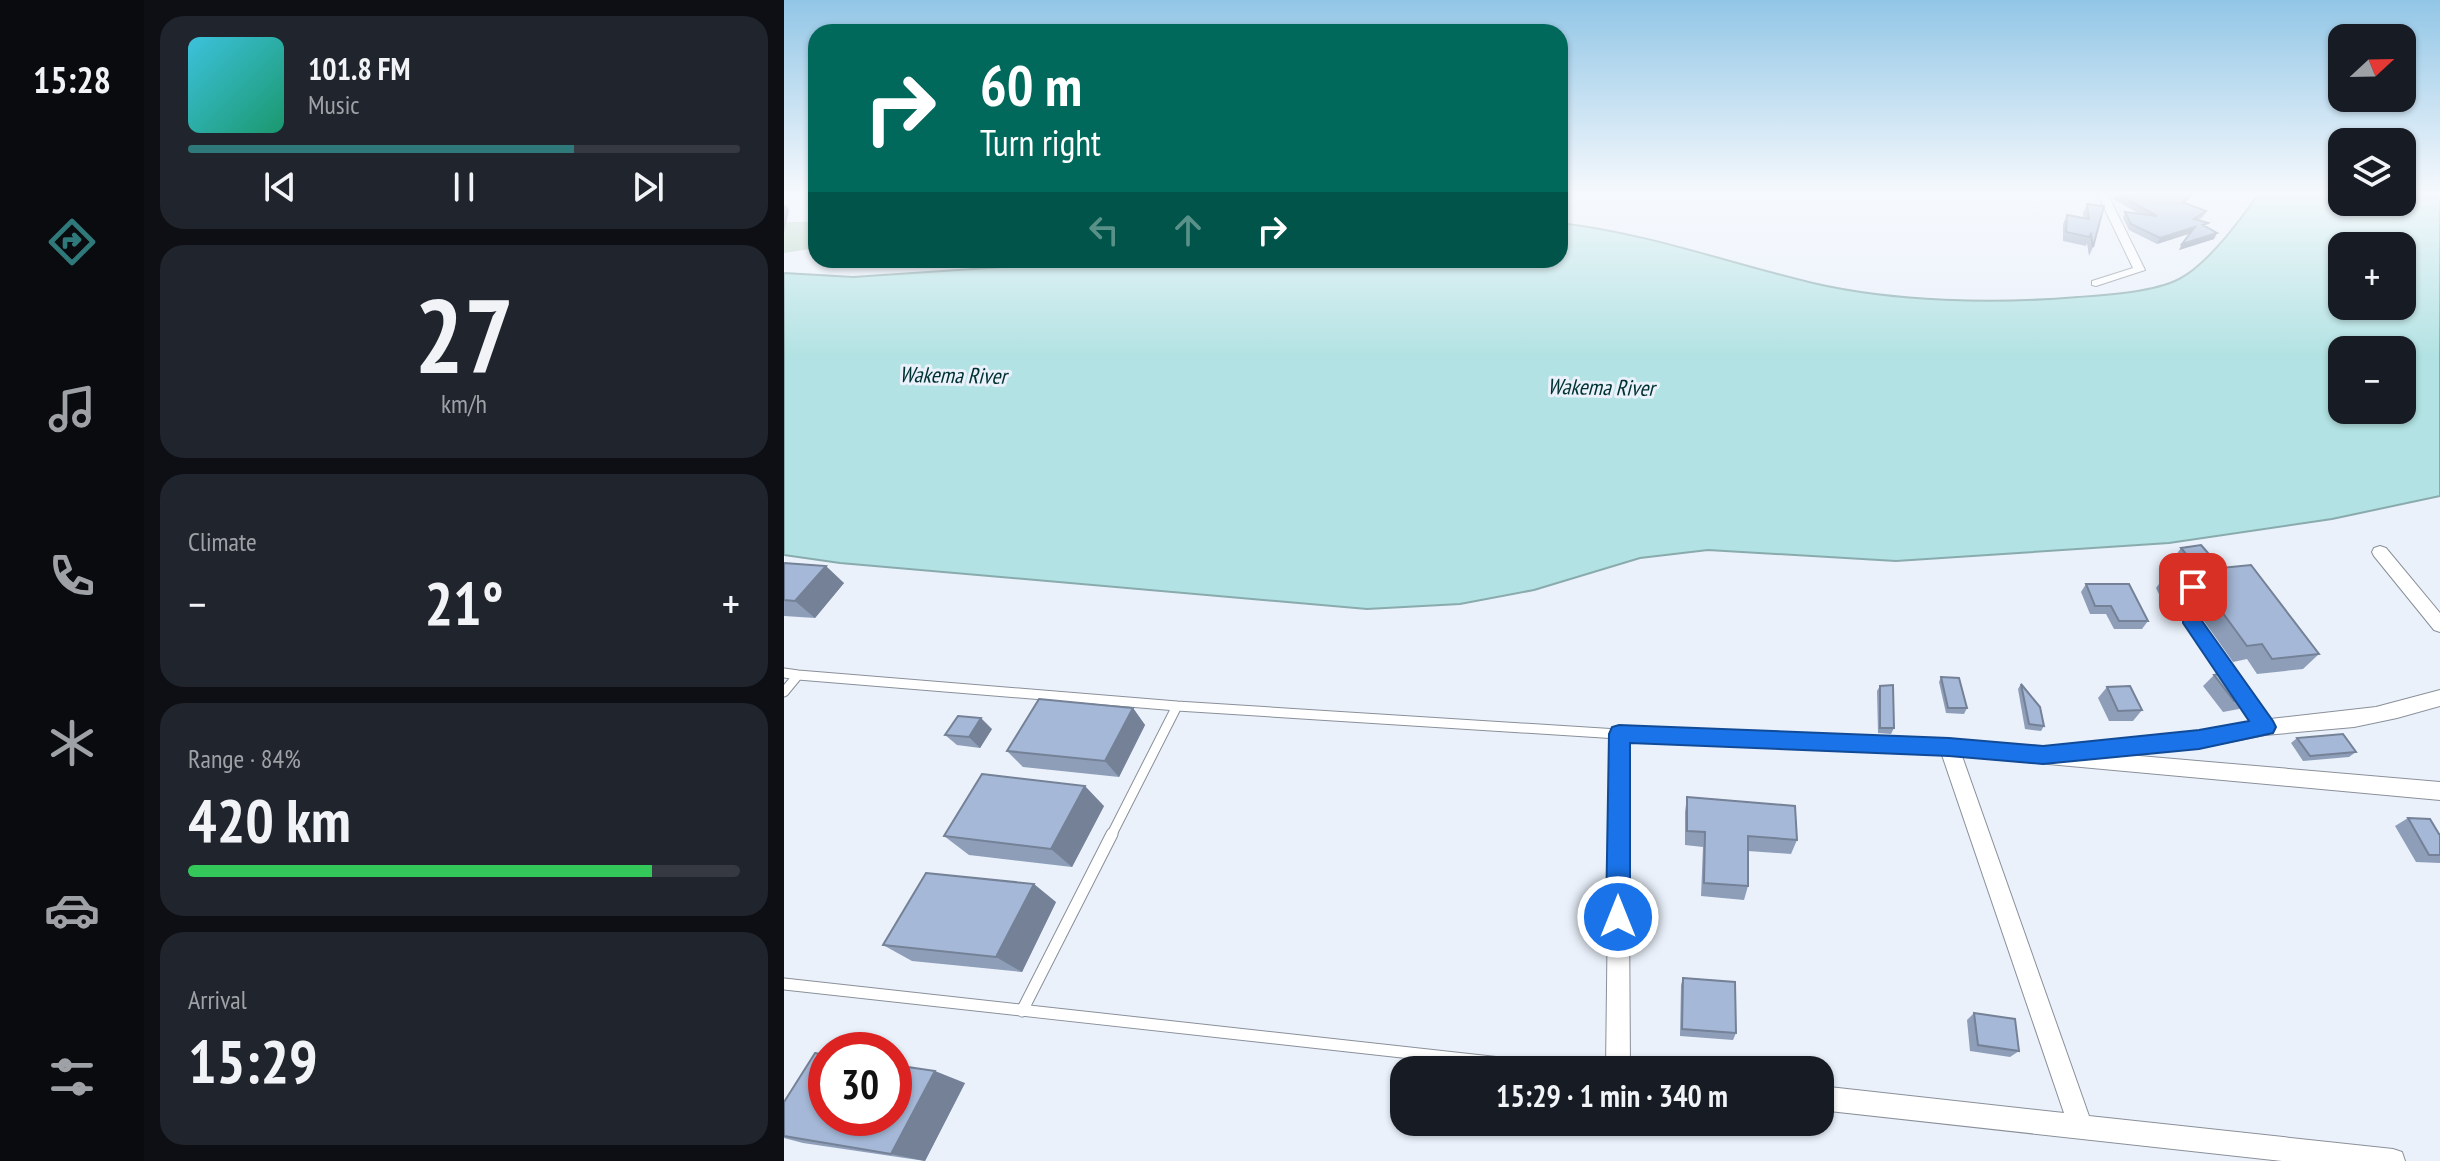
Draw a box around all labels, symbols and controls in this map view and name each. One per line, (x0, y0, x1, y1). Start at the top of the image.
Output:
north arrow (2328, 24, 2416, 112)
map controls (2328, 24, 2416, 424)
text: 101.8 FM (308, 49, 410, 88)
text: 60 m (980, 49, 1082, 121)
text: 15:28 (33, 56, 111, 103)
icon: right (848, 56, 952, 160)
text: Music (308, 88, 360, 121)
text: Turn right (980, 119, 1101, 166)
button: layers (2328, 128, 2416, 216)
icon: previous (258, 165, 302, 209)
icon: pause (442, 165, 486, 209)
icon: next (626, 165, 670, 209)
icon: left (1082, 208, 1126, 252)
icon: ahead (1166, 208, 1210, 252)
icon: right (1250, 208, 1294, 252)
icon: directions (44, 214, 100, 270)
button: + (2328, 232, 2416, 320)
text: 27 (414, 267, 514, 402)
button: − (2328, 336, 2416, 424)
water label: Wakema River (899, 360, 1010, 390)
water label: Wakema River (1547, 372, 1658, 402)
icon: music (44, 381, 100, 437)
text: km/h (441, 387, 487, 420)
text: Climate (188, 525, 257, 558)
icon: phone (44, 548, 100, 604)
pin (2159, 553, 2227, 621)
text: 21° (424, 564, 504, 642)
icon: arrive (2171, 565, 2215, 609)
text: − (188, 575, 206, 632)
text: + (722, 575, 740, 632)
icon: climate (44, 715, 100, 771)
text: Range · 84% (188, 742, 301, 775)
text: 420 km (188, 781, 351, 859)
position arrow (1576, 875, 1660, 959)
icon: car (44, 882, 100, 938)
text: Arrival (188, 983, 247, 1016)
text: 15:29 (188, 1022, 318, 1100)
speed limit sign: 30 (808, 1032, 912, 1136)
icon: filters (44, 1049, 100, 1105)
text: 15:29 · 1 min · 340 m (1496, 1076, 1728, 1115)

